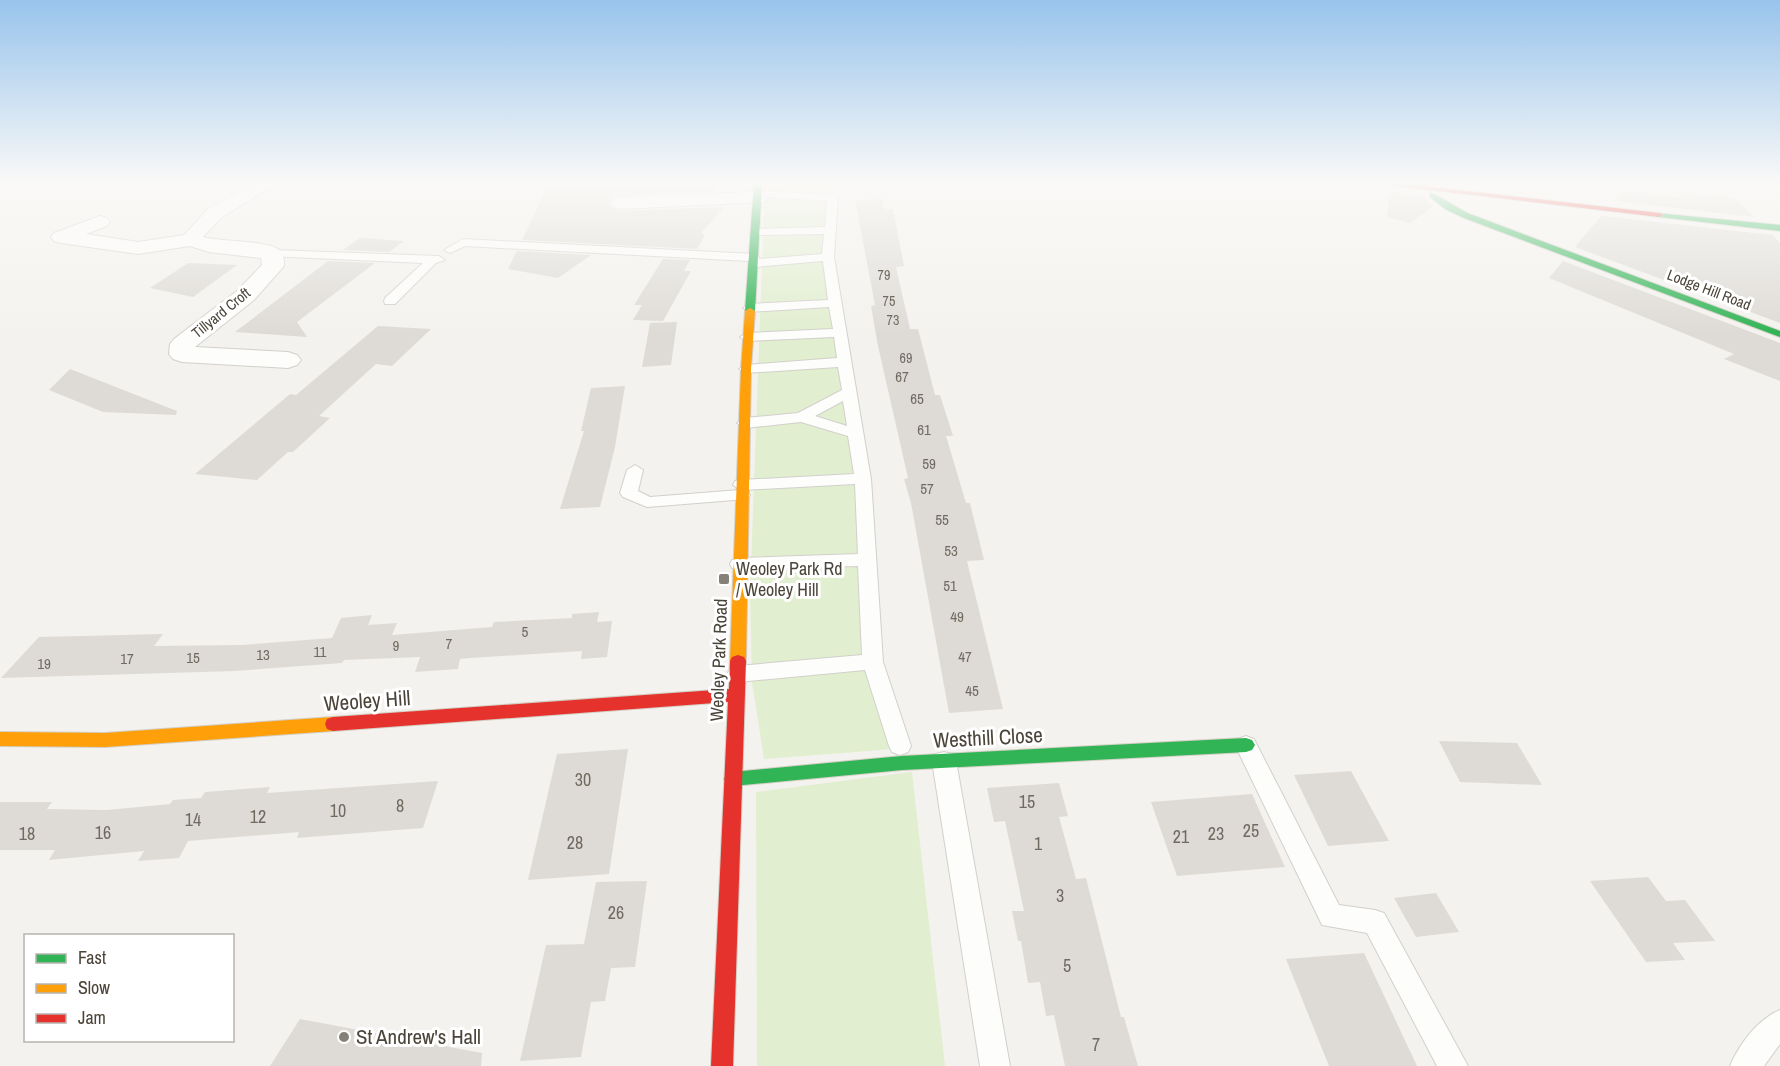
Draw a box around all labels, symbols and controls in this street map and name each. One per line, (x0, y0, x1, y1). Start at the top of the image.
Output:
street label: Lodge Hill Road (1664, 264, 1754, 315)
house number: 79 (878, 266, 890, 284)
street label: Tillyard Croft (187, 282, 255, 343)
house number: 75 (883, 292, 895, 310)
house number: 73 (887, 311, 899, 329)
house number: 69 (900, 349, 912, 367)
house number: 67 (895, 366, 909, 387)
house number: 65 (910, 388, 924, 409)
house number: 61 (917, 419, 931, 440)
house number: 59 (922, 453, 936, 474)
house number: 57 (920, 478, 934, 499)
house number: 55 (935, 509, 949, 530)
house number: 53 (944, 540, 958, 561)
place label: Weoley Park Rd / Weoley Hill (736, 556, 842, 602)
marker: Weoley Park Rd / Weoley Hill (717, 572, 731, 586)
house number: 51 (943, 575, 957, 596)
street label: Weoley Park Road (704, 598, 733, 722)
house number: 49 (950, 606, 964, 627)
house number: 5 (522, 621, 529, 642)
house number: 7 (446, 633, 453, 654)
house number: 9 (393, 635, 400, 656)
house number: 11 (314, 641, 327, 662)
house number: 13 (256, 644, 270, 665)
house number: 47 (958, 646, 972, 667)
house number: 15 (186, 647, 200, 668)
house number: 17 (120, 648, 134, 669)
house number: 19 (37, 653, 51, 674)
house number: 45 (965, 680, 979, 701)
street label: Weoley Hill (323, 683, 411, 718)
street label: Westhill Close (932, 720, 1044, 755)
house number: 30 (575, 767, 591, 792)
house number: 15 (1019, 789, 1035, 814)
house number: 8 (396, 793, 404, 818)
house number: 10 (330, 798, 346, 823)
house number: 12 (250, 804, 266, 829)
house number: 14 (185, 807, 201, 832)
house number: 25 (1243, 818, 1259, 843)
house number: 16 (95, 820, 111, 845)
house number: 18 (19, 821, 35, 846)
house number: 23 (1208, 821, 1224, 846)
house number: 21 (1173, 824, 1190, 849)
house number: 28 (567, 830, 583, 855)
house number: 1 (1034, 831, 1043, 856)
house number: 3 (1056, 883, 1064, 908)
house number: 26 (608, 900, 624, 925)
legend (24, 934, 234, 1042)
text: Fast (78, 945, 106, 970)
house number: 5 (1063, 953, 1071, 978)
text: Slow (78, 975, 110, 1000)
text: Jam (78, 1005, 106, 1030)
place label: St Andrew's Hall (356, 1022, 481, 1051)
marker: St Andrew's Hall (337, 1030, 351, 1044)
house number: 7 (1092, 1032, 1100, 1057)

